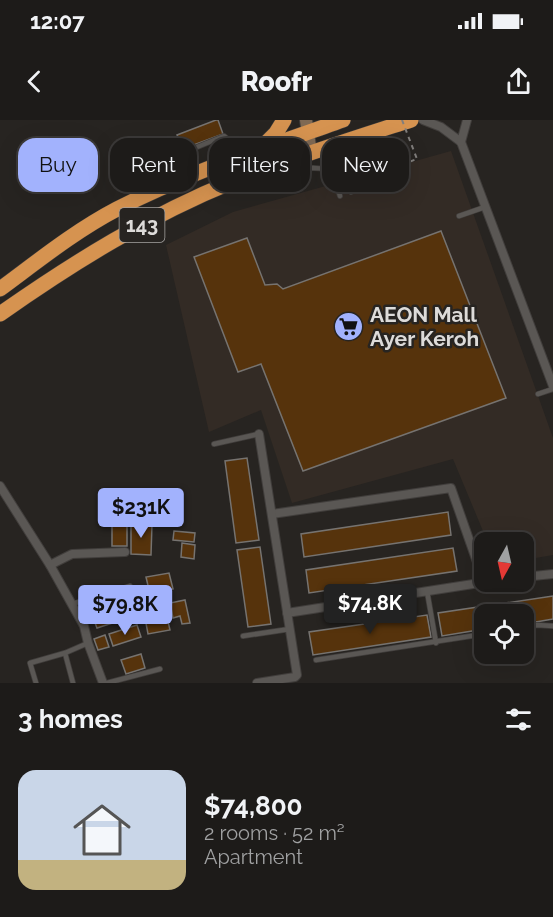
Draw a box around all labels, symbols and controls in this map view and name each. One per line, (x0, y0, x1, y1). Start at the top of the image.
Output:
text: 12:07 (30, 8, 85, 34)
icon: back (18, 65, 51, 98)
icon: share (502, 65, 535, 98)
text: Roofr (241, 66, 312, 97)
chip: Buy (18, 138, 98, 192)
chip: Rent (110, 138, 197, 192)
chip: Filters (209, 138, 310, 192)
chip: New (322, 138, 409, 192)
road number: 143 (120, 208, 164, 242)
place label: AEON Mall Ayer Keroh (370, 302, 479, 351)
supermarket icon: AEON Mall Ayer Keroh (333, 310, 365, 342)
pin: $231K (99, 488, 183, 539)
text: $231K (112, 495, 170, 519)
north arrow (474, 532, 534, 592)
map controls (474, 532, 534, 664)
pin: $74.8K (321, 584, 419, 635)
pin: $79.8K (76, 585, 174, 636)
text: $74.8K (338, 591, 402, 615)
text: $79.8K (92, 592, 158, 616)
button: locate (474, 604, 534, 664)
icon: filters (502, 703, 535, 736)
text: 3 homes (18, 704, 123, 734)
text: $74,800 (204, 791, 303, 821)
icon: home (66, 794, 138, 866)
text: 2 rooms · 52 m² (204, 821, 345, 845)
text: Apartment (204, 845, 303, 869)

